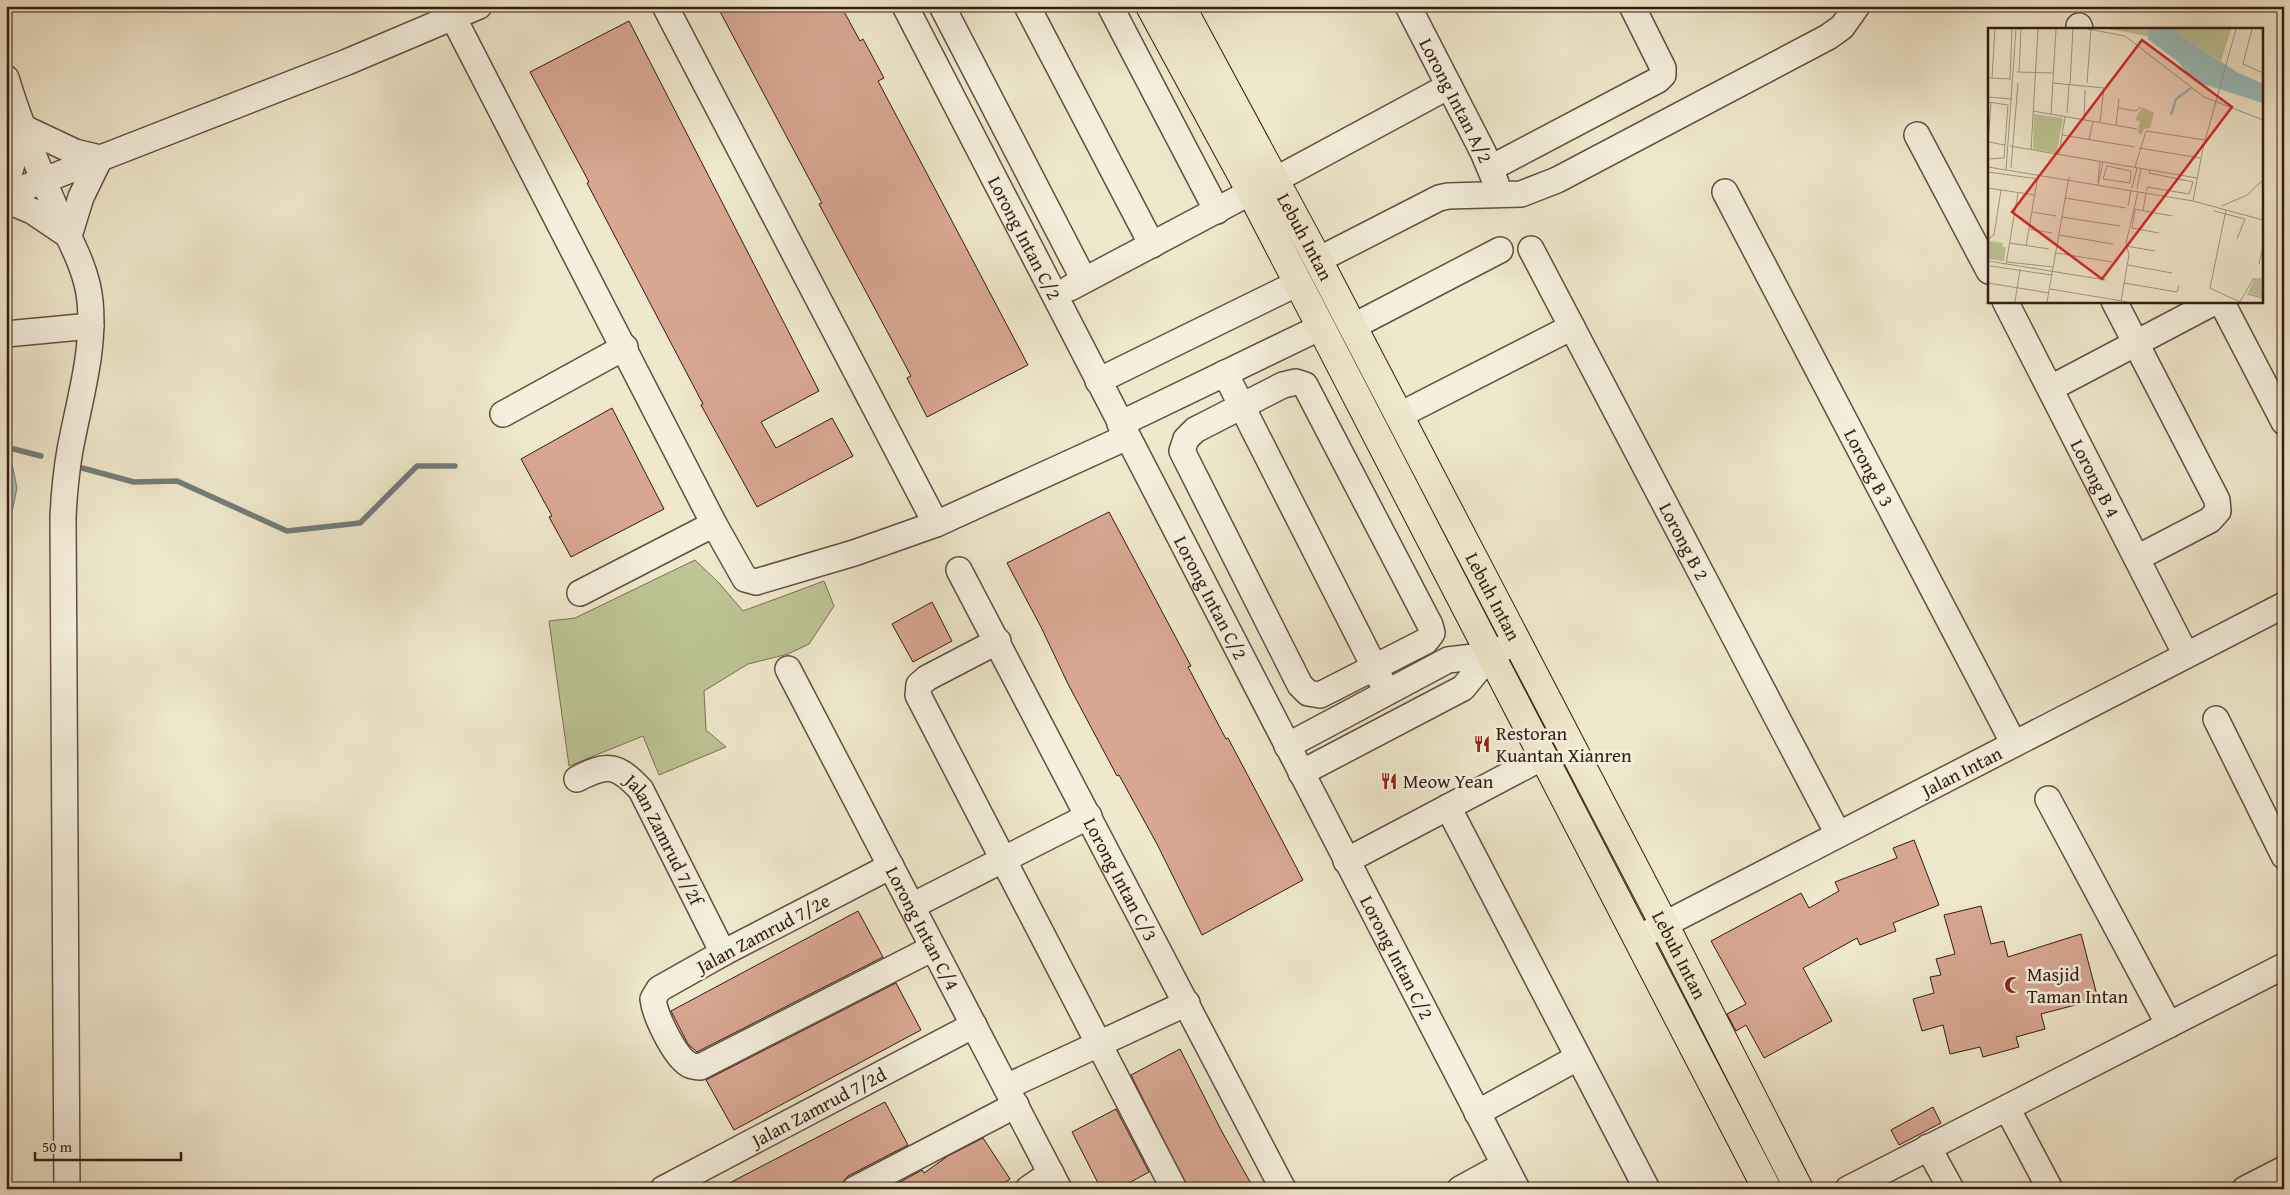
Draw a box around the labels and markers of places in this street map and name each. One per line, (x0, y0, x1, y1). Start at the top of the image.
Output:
place label: Restoran Kuantan Xianren (1496, 719, 1632, 769)
restaurant icon: Restoran Kuantan Xianren (1472, 734, 1492, 754)
place label: Meow Yean (1403, 767, 1494, 795)
restaurant icon: Meow Yean (1379, 771, 1399, 791)
place label: Masjid Taman Intan (2027, 960, 2128, 1010)
mosque icon: Masjid Taman Intan (2003, 975, 2023, 995)

